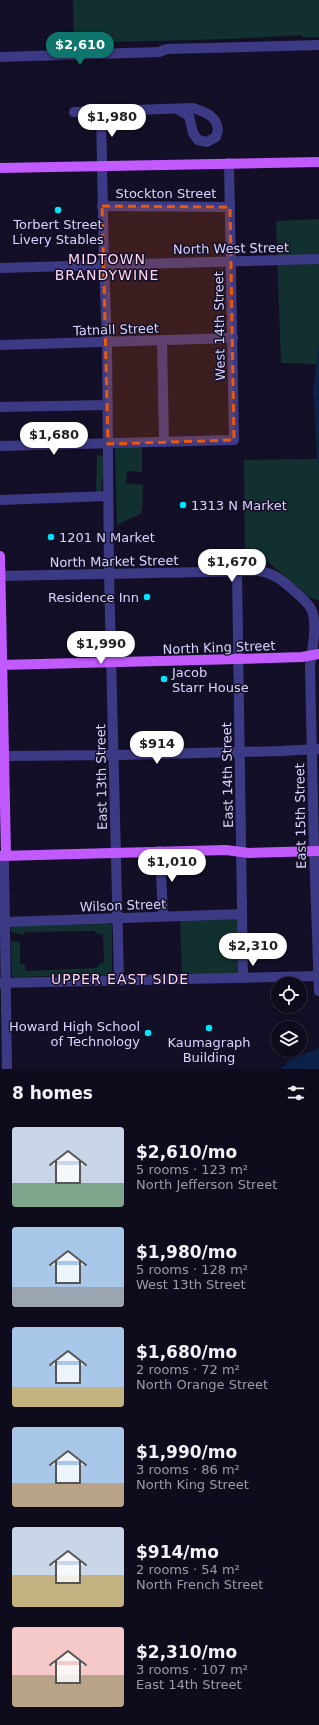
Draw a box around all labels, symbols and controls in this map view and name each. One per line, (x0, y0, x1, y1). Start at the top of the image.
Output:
pin: $2,610 (47, 32, 113, 66)
text: $2,610 (55, 37, 105, 52)
pin: $1,980 (79, 104, 145, 138)
text: $1,980 (87, 109, 137, 124)
street label: Stockton Street (116, 186, 216, 201)
marker: Torbert Street Livery Stables (53, 205, 63, 215)
place label: Torbert Street Livery Stables (12, 217, 104, 247)
street label: North West Street (173, 240, 289, 257)
district label: MIDTOWN BRANDYWINE (55, 251, 159, 283)
street label: West 14th Street (211, 271, 228, 381)
street label: Tatnall Street (72, 321, 159, 339)
pin: $1,680 (21, 422, 87, 456)
text: $1,680 (29, 427, 79, 442)
place label: 1313 N Market (191, 498, 287, 513)
marker: 1313 N Market (178, 500, 188, 510)
place label: 1201 N Market (59, 530, 155, 545)
marker: 1201 N Market (46, 532, 56, 542)
pin: $1,670 (199, 549, 265, 583)
street label: North Market Street (49, 553, 179, 570)
text: $1,670 (207, 554, 257, 569)
place label: Residence Inn (48, 590, 139, 605)
marker: Residence Inn (142, 592, 152, 602)
pin: $1,990 (68, 631, 134, 665)
text: $1,990 (76, 636, 126, 651)
street label: North King Street (162, 638, 276, 657)
place label: Jacob Starr House (171, 665, 249, 695)
marker: Jacob Starr House (159, 674, 169, 684)
street label: East 14th Street (219, 722, 236, 828)
street label: East 13th Street (93, 724, 110, 830)
pin: $914 (133, 731, 181, 765)
text: $914 (139, 736, 175, 751)
street label: East 15th Street (292, 763, 309, 869)
pin: $1,010 (139, 849, 205, 883)
text: $1,010 (147, 854, 197, 869)
street label: Wilson Street (80, 896, 166, 915)
pin: $2,310 (220, 933, 286, 967)
text: $2,310 (228, 938, 278, 953)
district label: UPPER EAST SIDE (51, 971, 189, 987)
map controls (271, 977, 307, 1057)
button: locate (271, 977, 307, 1013)
place label: Howard High School of Technology (9, 1019, 140, 1049)
button: layers (271, 1021, 307, 1057)
marker: Kaumagraph Building (204, 1023, 214, 1033)
marker: Howard High School of Technology (143, 1028, 153, 1038)
place label: Kaumagraph Building (167, 1035, 251, 1065)
icon: filters (285, 1082, 307, 1104)
text: 8 homes (12, 1083, 93, 1103)
text: $2,610/mo (136, 1142, 237, 1162)
icon: home (44, 1143, 92, 1191)
text: 5 rooms · 123 m² (136, 1162, 248, 1177)
text: North Jefferson Street (136, 1177, 277, 1192)
text: $1,980/mo (136, 1242, 237, 1262)
icon: home (44, 1243, 92, 1291)
text: 5 rooms · 128 m² (136, 1262, 248, 1277)
text: West 13th Street (136, 1277, 246, 1292)
text: $1,680/mo (136, 1342, 237, 1362)
icon: home (44, 1343, 92, 1391)
text: 2 rooms · 72 m² (136, 1362, 240, 1377)
text: North Orange Street (136, 1377, 268, 1392)
text: $1,990/mo (136, 1442, 237, 1462)
icon: home (44, 1443, 92, 1491)
text: 3 rooms · 86 m² (136, 1462, 240, 1477)
text: North King Street (136, 1477, 249, 1492)
text: $914/mo (136, 1542, 219, 1562)
icon: home (44, 1543, 92, 1591)
text: 2 rooms · 54 m² (136, 1562, 240, 1577)
text: North French Street (136, 1577, 263, 1592)
text: $2,310/mo (136, 1642, 237, 1662)
icon: home (44, 1643, 92, 1691)
text: 3 rooms · 107 m² (136, 1662, 248, 1677)
text: East 14th Street (136, 1677, 242, 1692)

